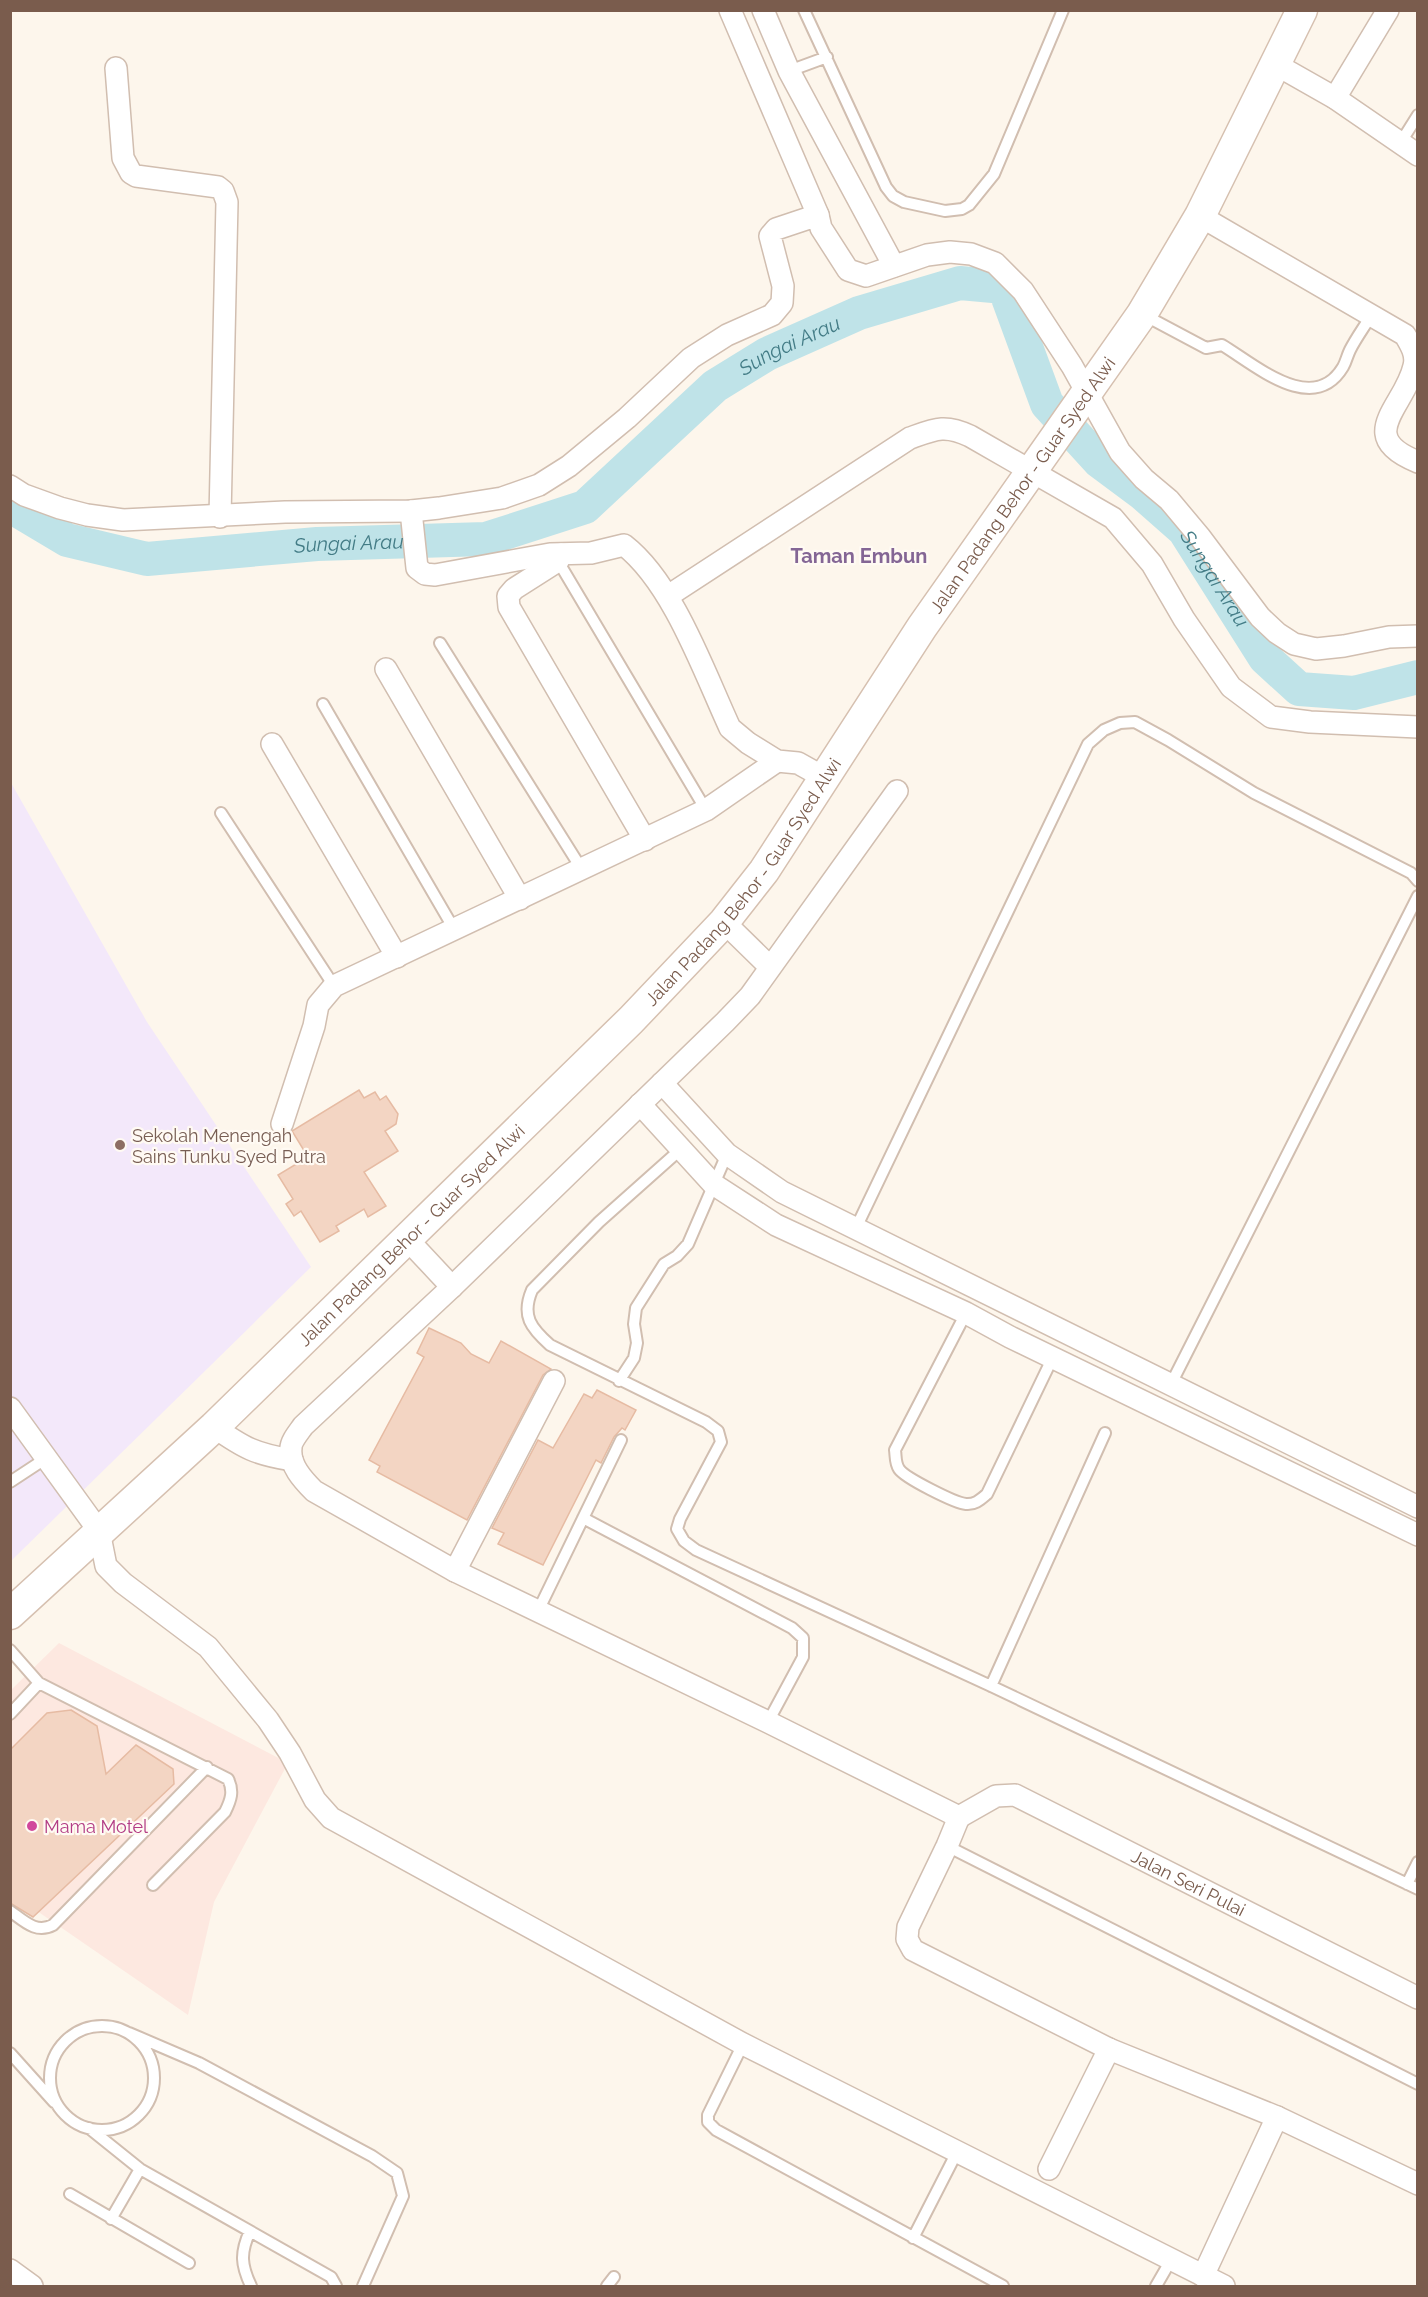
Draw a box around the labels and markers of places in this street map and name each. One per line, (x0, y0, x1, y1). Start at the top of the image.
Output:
place label: Sekolah Menengah Sains Tunku Syed Putra (132, 1125, 326, 1167)
marker: Sekolah Menengah Sains Tunku Syed Putra (113, 1138, 127, 1152)
place label: Mama Motel (44, 1816, 148, 1837)
marker: Mama Motel (25, 1819, 39, 1833)

